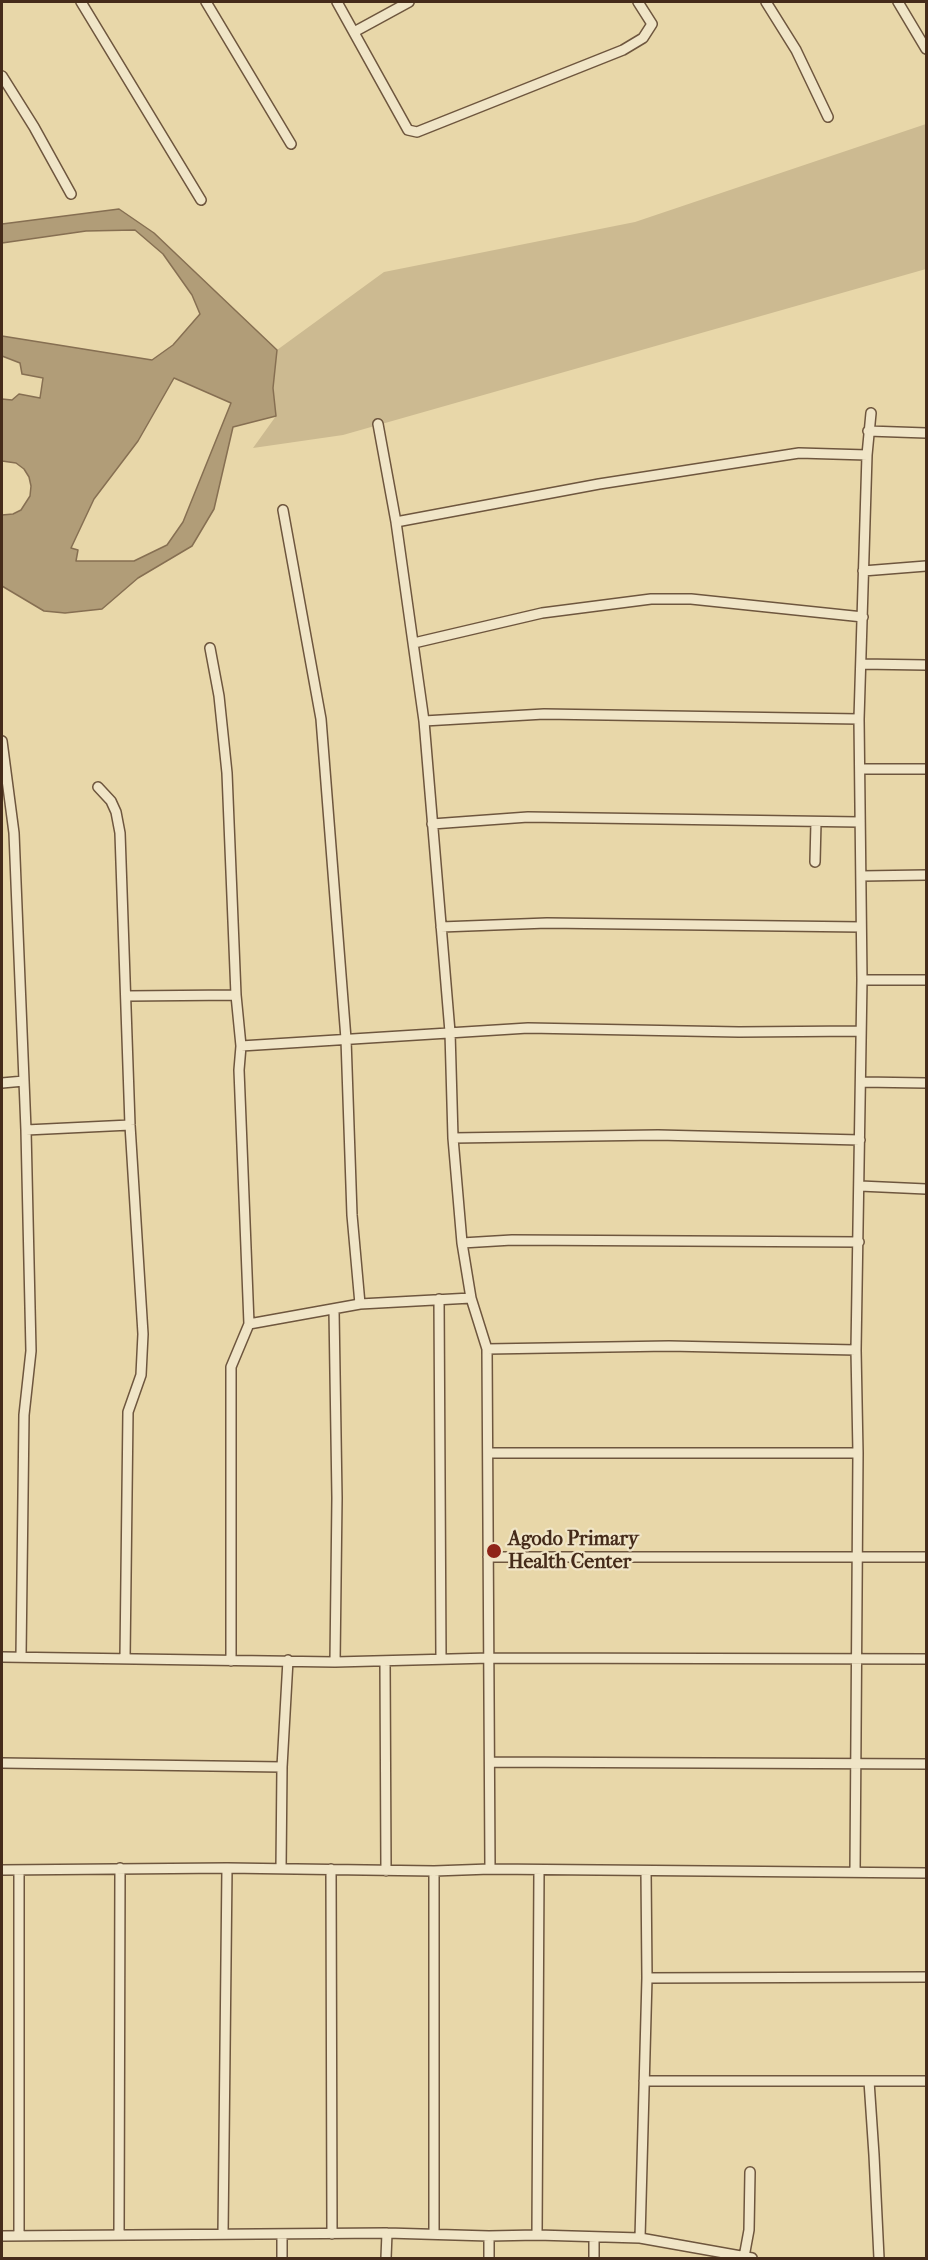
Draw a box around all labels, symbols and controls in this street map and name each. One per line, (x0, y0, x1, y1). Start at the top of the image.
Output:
place label: Agodo Primary Health Center (508, 1528, 639, 1575)
marker: Agodo Primary Health Center (485, 1542, 503, 1560)

